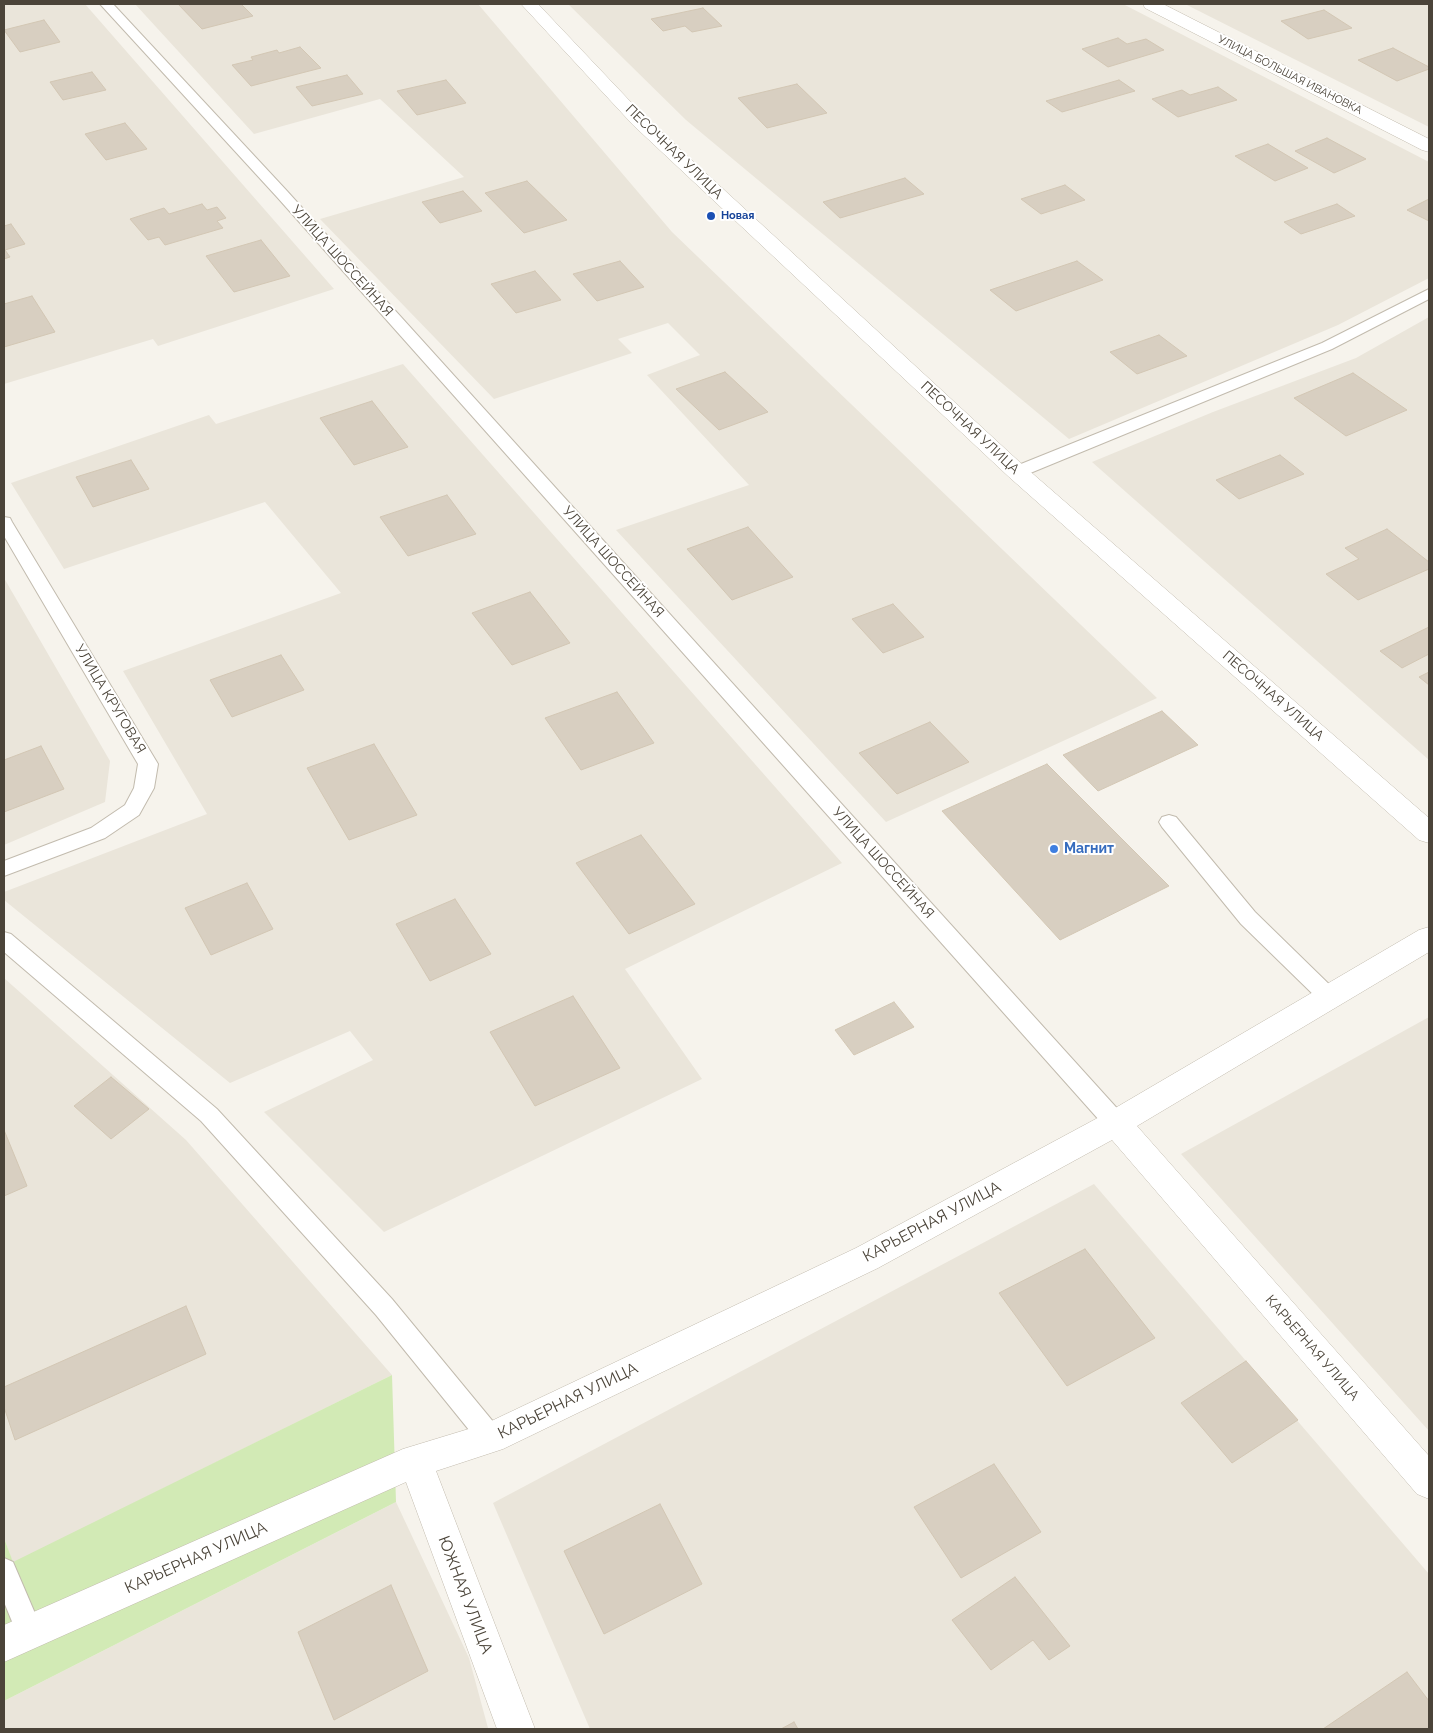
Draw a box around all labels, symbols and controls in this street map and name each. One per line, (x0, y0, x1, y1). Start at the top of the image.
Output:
street label: УЛИЦА БОЛЬШАЯ ИВАНОВКА (1216, 33, 1364, 117)
street label: ПЕСОЧНАЯ УЛИЦА (622, 101, 726, 203)
street label: УЛИЦА ШОССЕЙНАЯ (288, 202, 396, 320)
place label: Новая (721, 209, 754, 223)
marker: Новая (705, 210, 717, 222)
street label: ПЕСОЧНАЯ УЛИЦА (917, 378, 1023, 478)
street label: УЛИЦА ШОССЕЙНАЯ (559, 503, 667, 621)
street label: УЛИЦА КРУГОВАЯ (71, 641, 149, 757)
street label: ПЕСОЧНАЯ УЛИЦА (1219, 647, 1327, 745)
street label: УЛИЦА ШОССЕЙНАЯ (829, 804, 937, 922)
place label: Магнит (1064, 841, 1114, 857)
marker: Магнит (1048, 843, 1060, 855)
street label: КАРЬЕРНАЯ УЛИЦА (860, 1178, 1004, 1266)
street label: КАРЬЕРНАЯ УЛИЦА (1262, 1292, 1362, 1404)
street label: КАРЬЕРНАЯ УЛИЦА (495, 1359, 641, 1443)
street label: КАРЬЕРНАЯ УЛИЦА (122, 1518, 270, 1598)
street label: ЮЖНАЯ УЛИЦА (434, 1533, 496, 1657)

